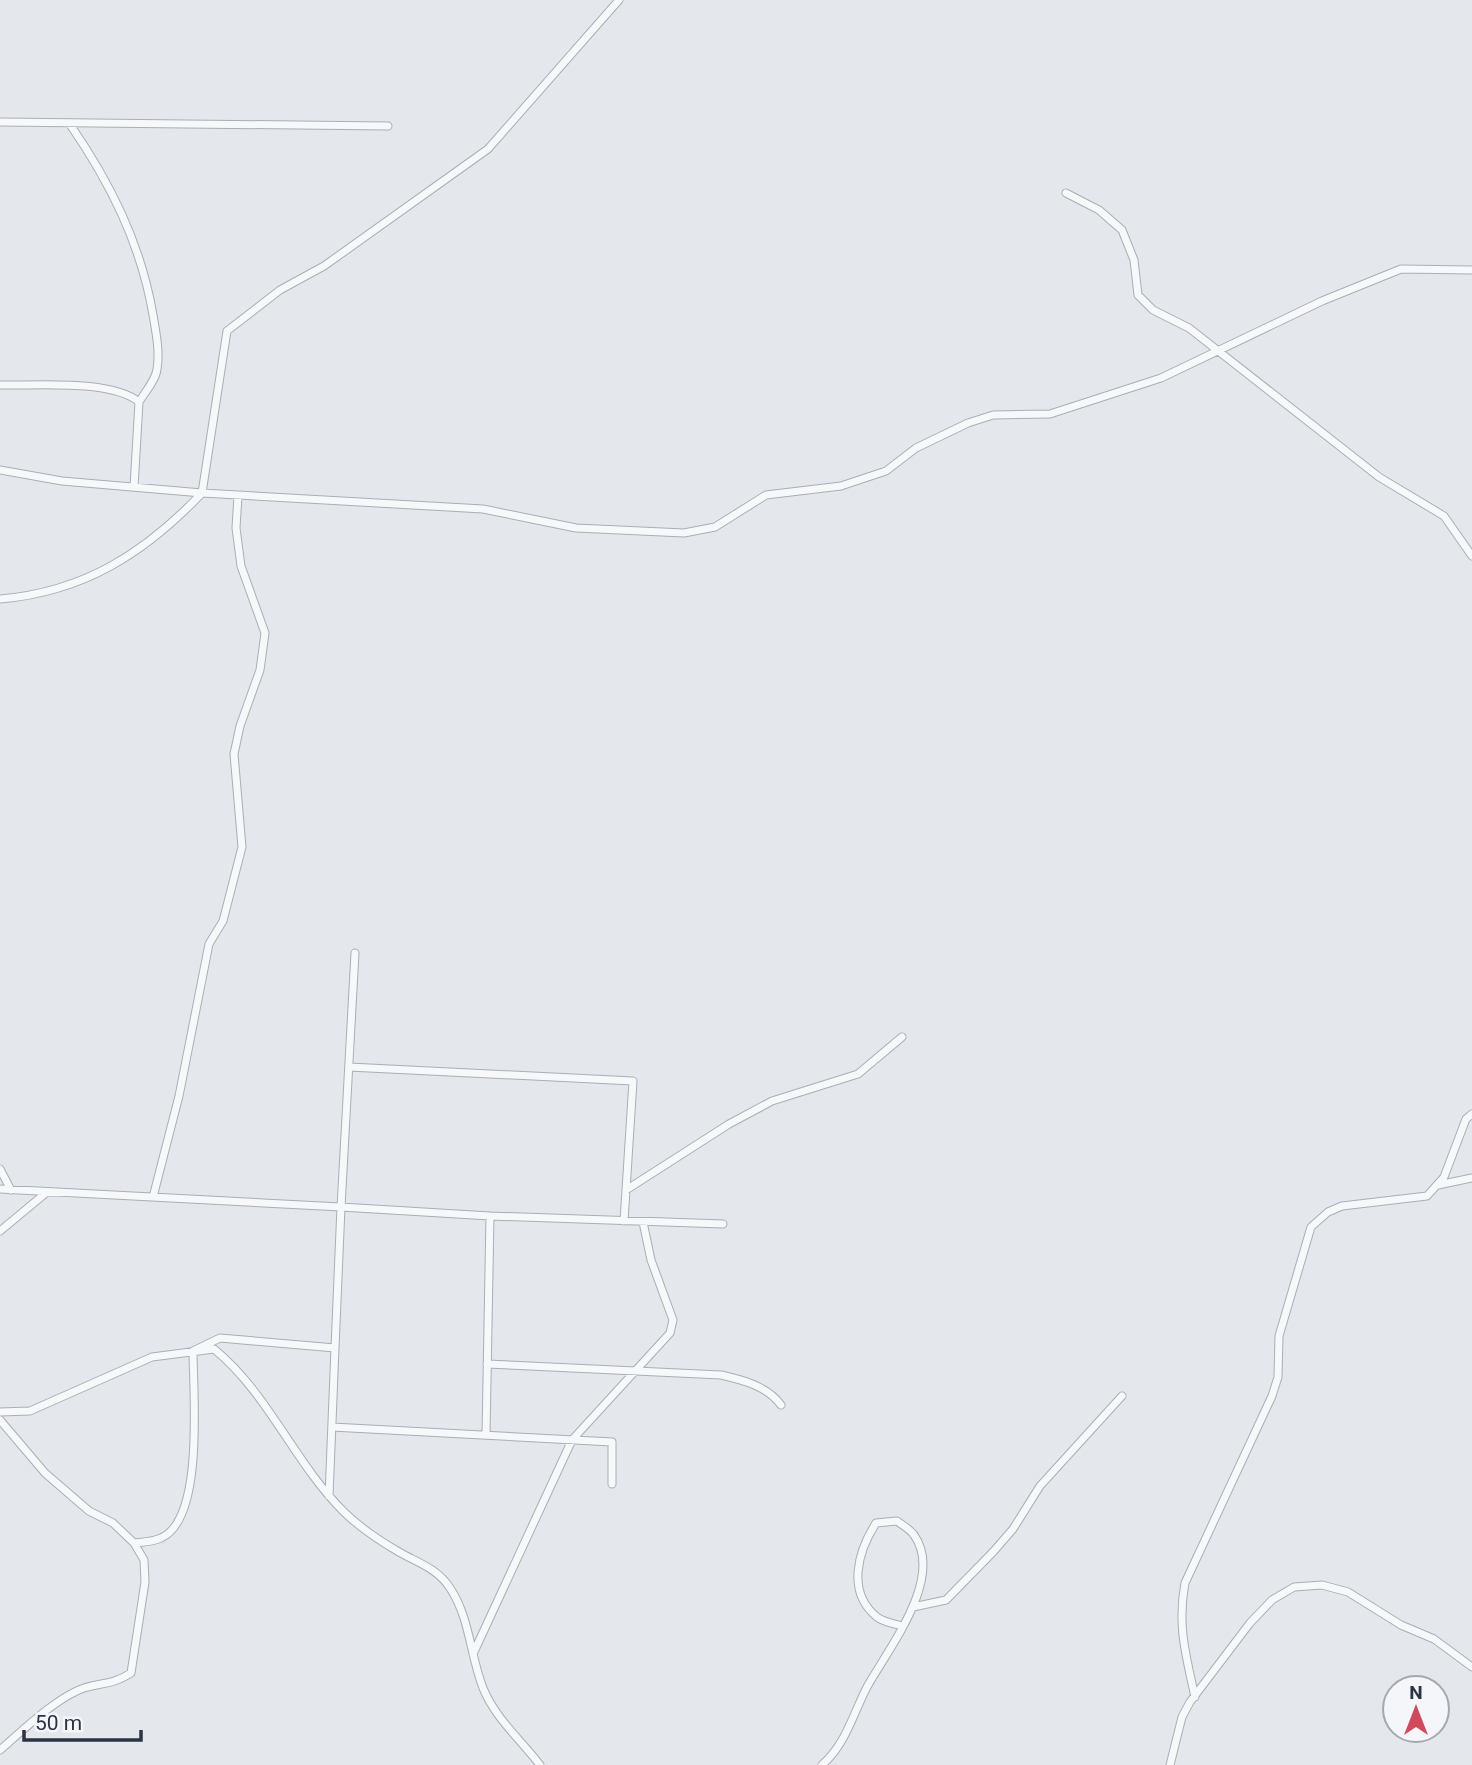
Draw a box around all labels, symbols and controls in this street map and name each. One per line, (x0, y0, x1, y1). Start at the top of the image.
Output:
north arrow (1381, 1674, 1451, 1744)
text: N (1409, 1681, 1423, 1704)
scale bar (24, 1698, 142, 1742)
text: 50 m (35, 1711, 82, 1735)

